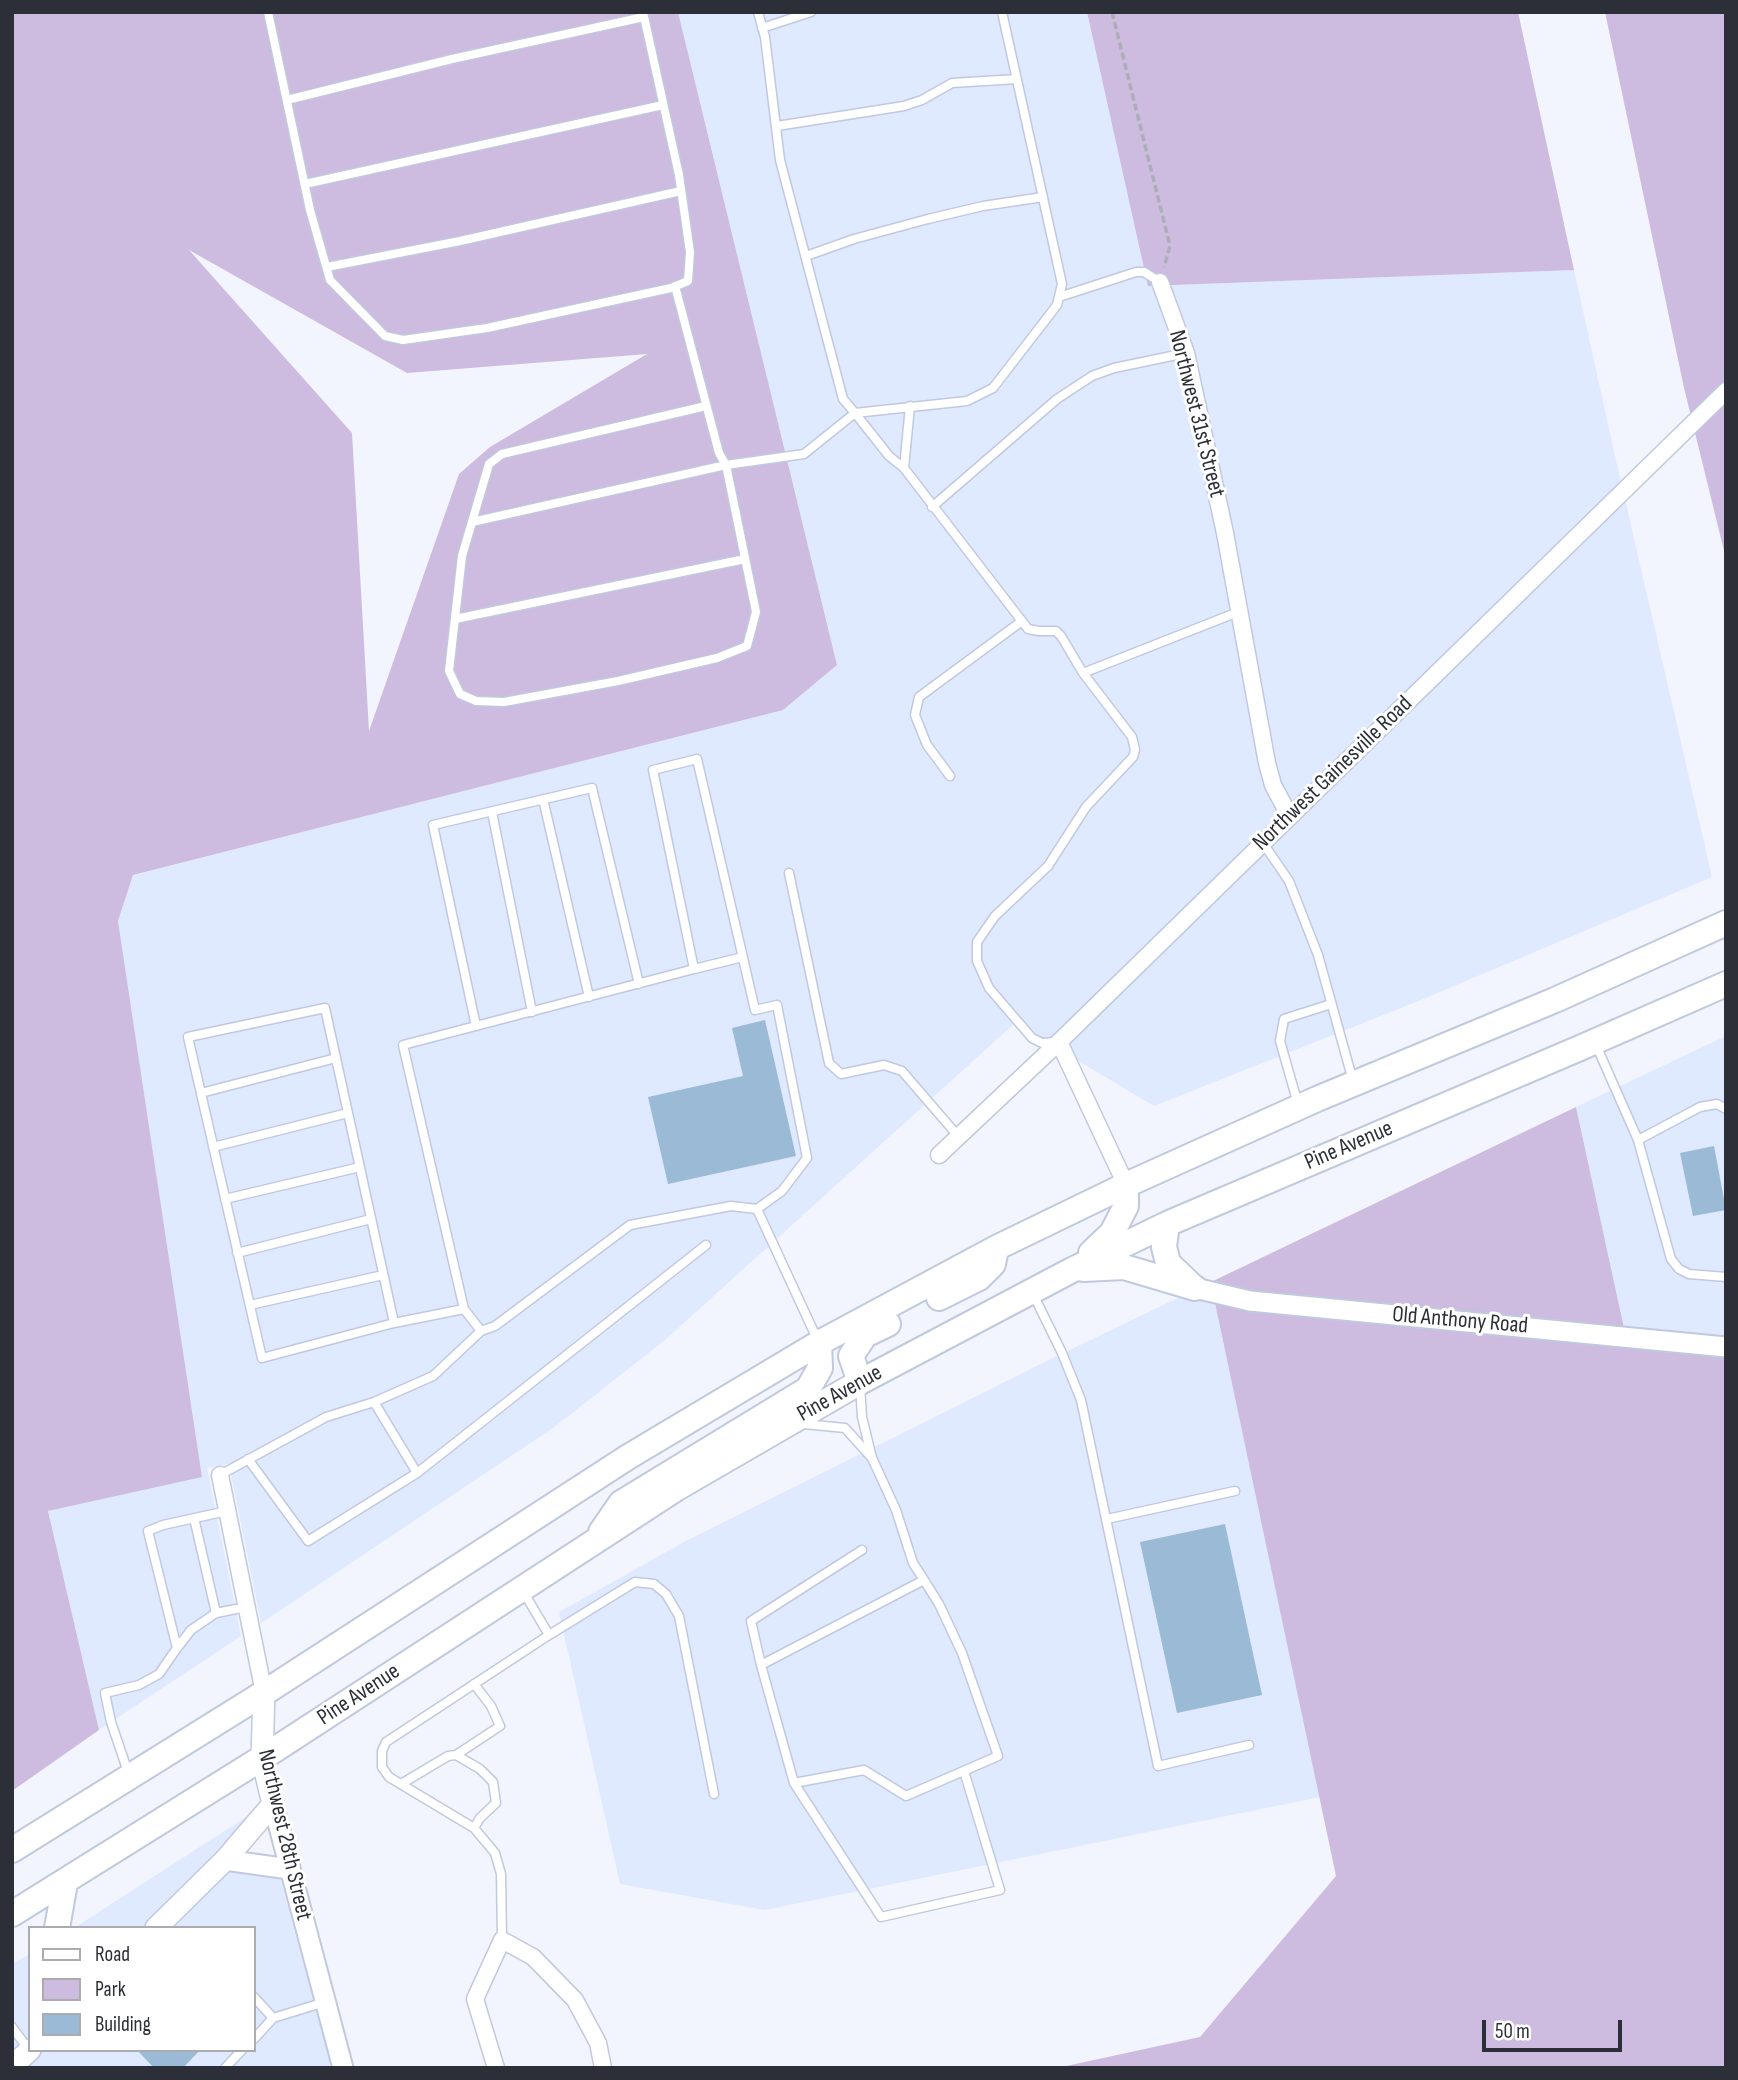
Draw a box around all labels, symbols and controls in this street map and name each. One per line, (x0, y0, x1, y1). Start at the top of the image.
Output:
street label: Northwest 31st Street (1162, 328, 1230, 500)
street label: Northwest Gainesville Road (1248, 691, 1418, 857)
street label: Pine Avenue (1301, 1115, 1397, 1177)
street label: Old Anthony Road (1391, 1301, 1529, 1341)
street label: Pine Avenue (793, 1359, 887, 1429)
street label: Pine Avenue (313, 1658, 405, 1732)
street label: Northwest 28th Street (251, 1747, 317, 1923)
legend (28, 1926, 256, 2052)
text: Road (95, 1942, 130, 1967)
text: Park (95, 1977, 126, 2002)
scale bar (1486, 2007, 1626, 2050)
text: Building (95, 2012, 151, 2037)
text: 50 m (1495, 2019, 1530, 2044)

